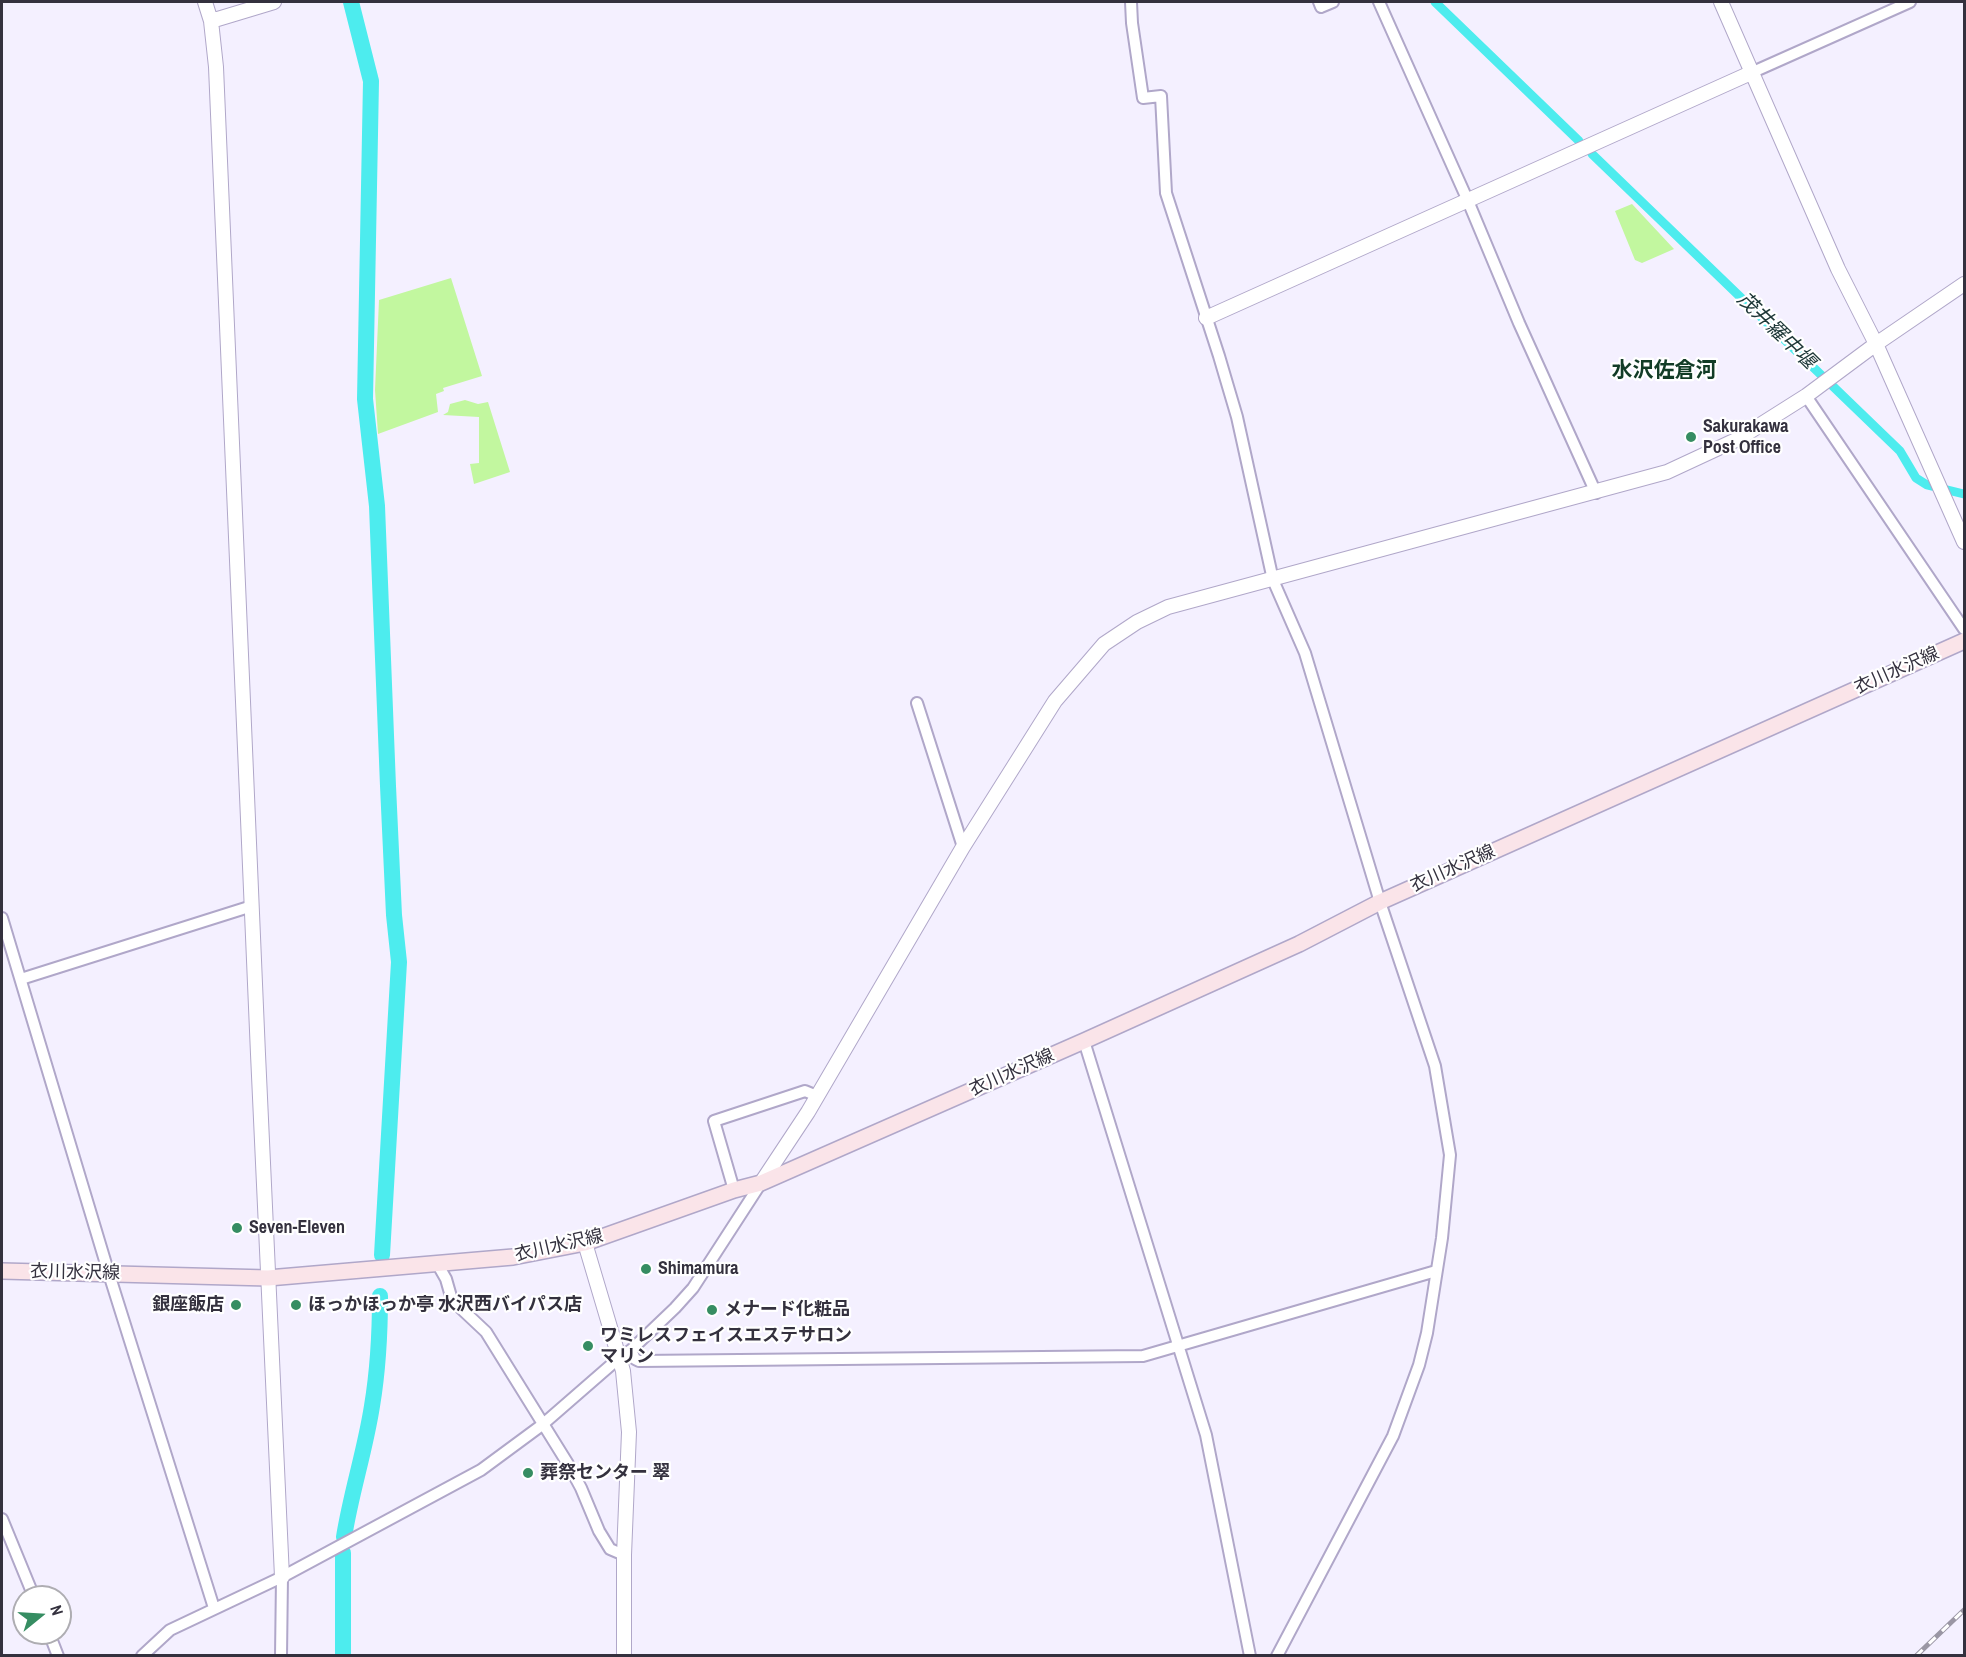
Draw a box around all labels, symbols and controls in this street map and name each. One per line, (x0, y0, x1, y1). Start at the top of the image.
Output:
water label: 茂井羅中堰 (1732, 288, 1820, 374)
district label: 水沢佐倉河 (1612, 358, 1716, 384)
place label: Sakurakawa Post Office (1703, 416, 1788, 458)
marker: Sakurakawa Post Office (1684, 430, 1698, 444)
street label: 衣川水沢線 (1851, 643, 1943, 699)
street label: 衣川水沢線 (1407, 841, 1499, 897)
street label: 衣川水沢線 (966, 1045, 1058, 1101)
place label: Seven-Eleven (249, 1217, 345, 1239)
marker: Seven-Eleven (230, 1221, 244, 1235)
street label: 衣川水沢線 (513, 1225, 605, 1267)
place label: Shimamura (658, 1258, 738, 1280)
street label: 衣川水沢線 (30, 1261, 120, 1285)
marker: Shimamura (639, 1262, 653, 1276)
place label: 銀座飯店 (152, 1294, 224, 1316)
place label: ほっかほっか亭 水沢西バイパス店 (308, 1294, 582, 1316)
marker: 銀座飯店 (229, 1298, 243, 1312)
marker: ほっかほっか亭 水沢西バイパス店 (289, 1298, 303, 1312)
place label: メナード化粧品 (724, 1299, 850, 1321)
marker: メナード化粧品 (705, 1303, 719, 1317)
place label: ワミレスフェイスエステサロン マリン (600, 1325, 852, 1368)
marker: ワミレスフェイスエステサロン マリン (581, 1339, 595, 1353)
place label: 葬祭センター 翠 (540, 1462, 670, 1484)
marker: 葬祭センター 翠 (521, 1466, 535, 1480)
north arrow (12, 1585, 72, 1645)
text: N (45, 1602, 69, 1618)

